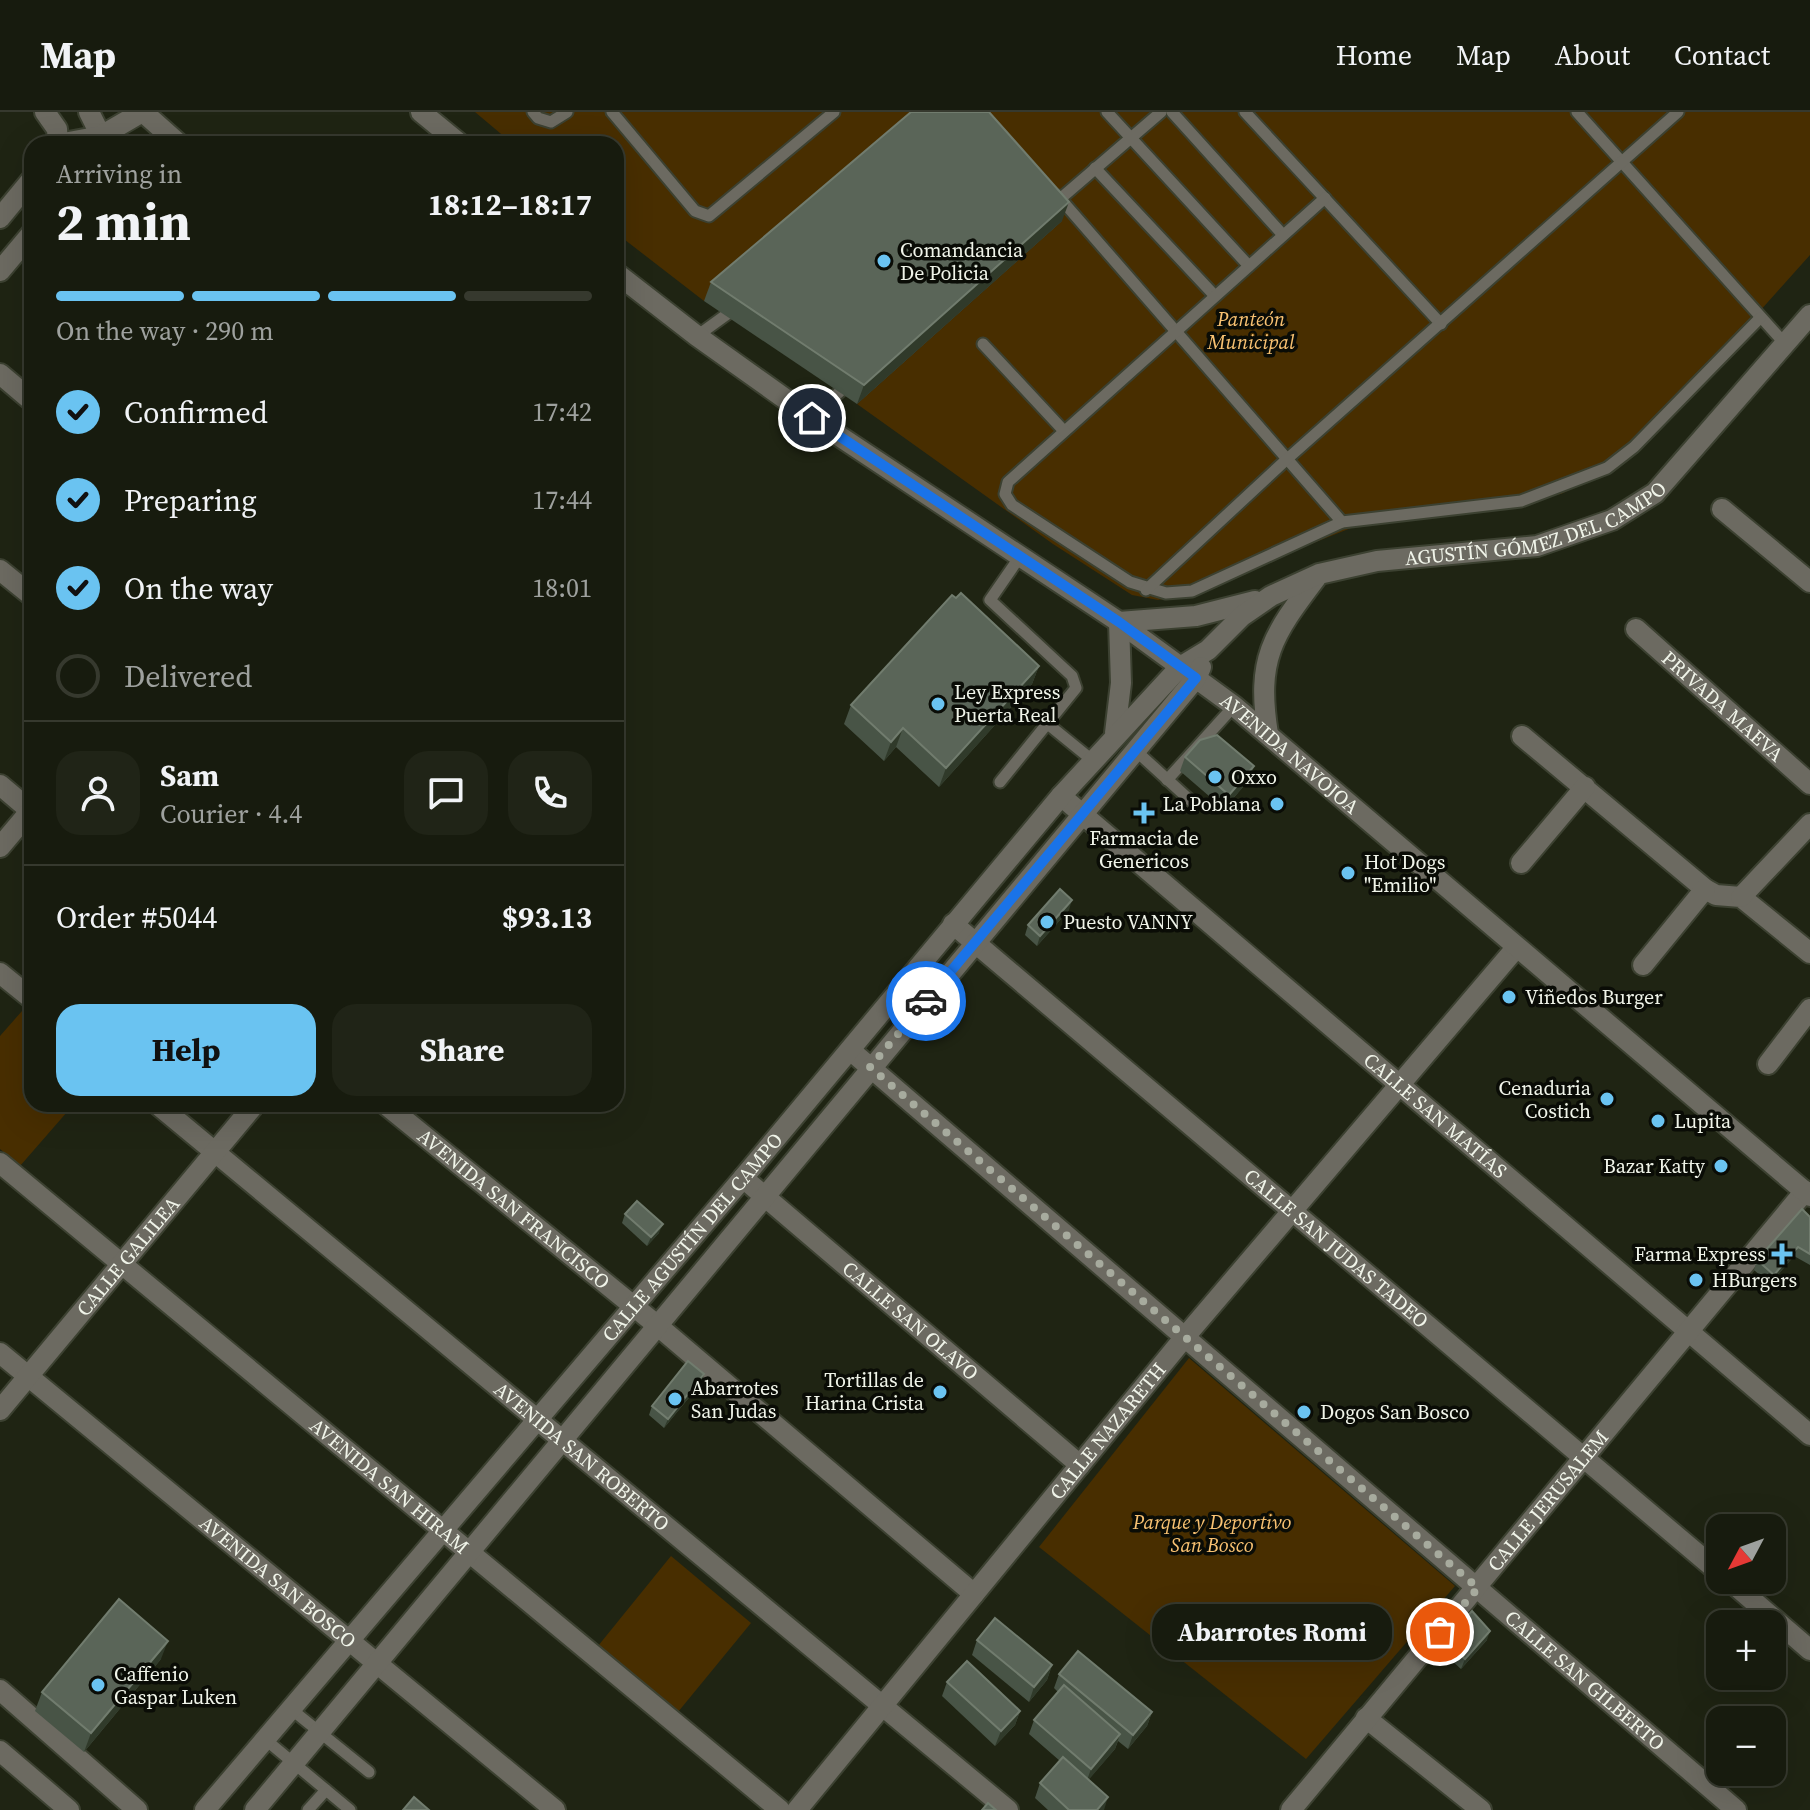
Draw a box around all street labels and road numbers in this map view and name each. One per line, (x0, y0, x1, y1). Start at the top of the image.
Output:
street label: AGUSTÍN GÓMEZ DEL CAMPO (1404, 475, 1673, 572)
street label: PRIVADA MAEVA (1656, 644, 1790, 768)
street label: AVENIDA NAVOJOA (1214, 686, 1366, 821)
street label: CALLE SAN MATÍAS (1357, 1046, 1513, 1185)
street label: AVENIDA SAN FRANCISCO (412, 1122, 616, 1296)
street label: CALLE AGUSTÍN DEL CAMPO (595, 1127, 789, 1348)
street label: CALLE SAN JUDAS TADEO (1238, 1162, 1435, 1334)
street label: CALLE GALILEA (70, 1190, 187, 1322)
street label: CALLE SAN OLAVO (836, 1255, 985, 1387)
street label: CALLE NAZARETH (1043, 1357, 1172, 1506)
street label: AVENIDA SAN ROBERTO (488, 1375, 676, 1538)
street label: AVENIDA SAN HIRAM (304, 1412, 475, 1560)
street label: CALLE JERUSALEM (1481, 1424, 1615, 1577)
street label: AVENIDA SAN BOSCO (194, 1509, 362, 1655)
street label: CALLE SAN GILBERTO (1499, 1604, 1671, 1757)

